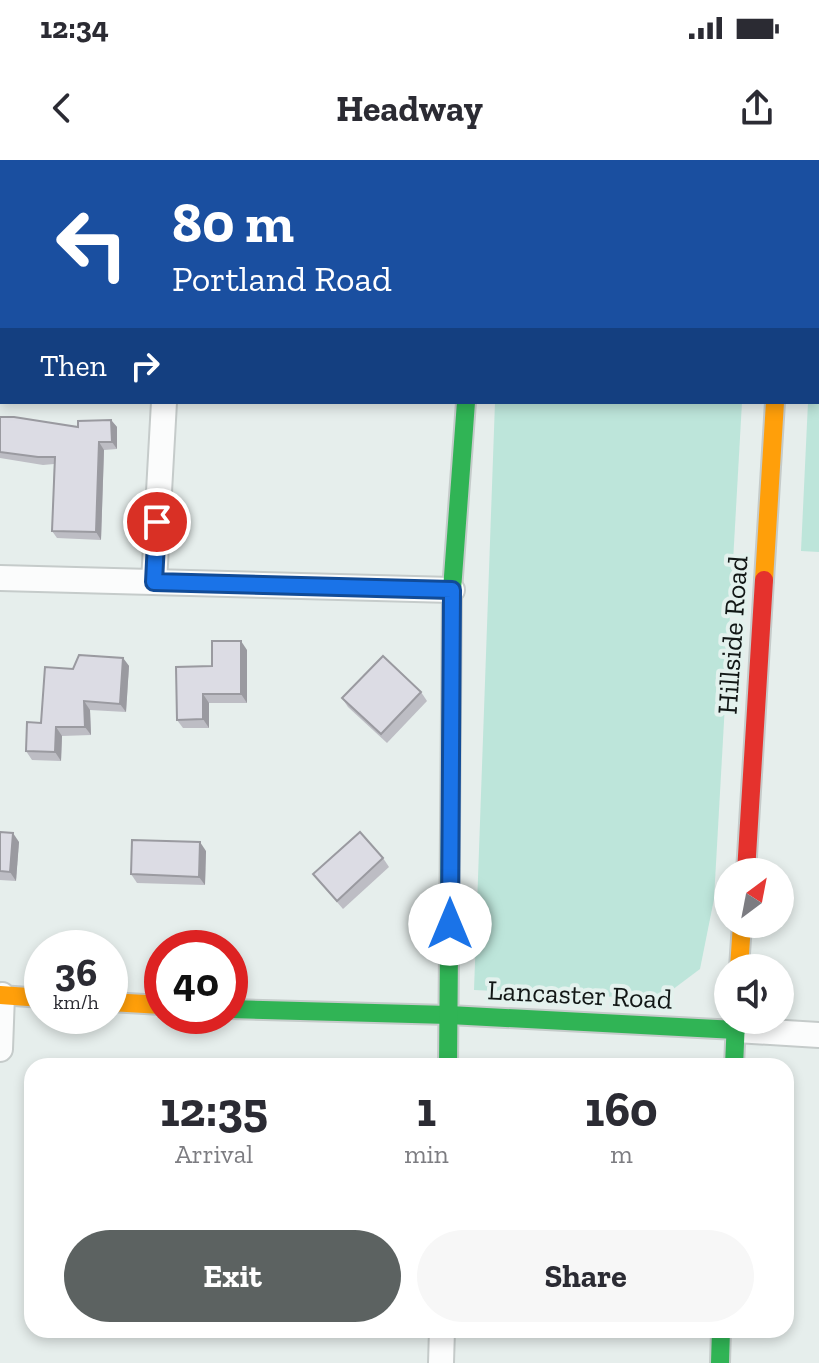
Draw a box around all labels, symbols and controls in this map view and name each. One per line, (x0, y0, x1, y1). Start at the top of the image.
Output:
text: 12:34 (40, 10, 109, 46)
icon: back (40, 86, 84, 130)
icon: share (735, 86, 779, 130)
text: Headway (336, 87, 483, 130)
text: 80 m (172, 189, 294, 256)
icon: left (40, 192, 144, 296)
text: Portland Road (172, 257, 392, 300)
icon: right (123, 344, 167, 388)
text: Then (40, 348, 107, 384)
pin (123, 488, 191, 556)
icon: arrive (135, 500, 179, 544)
street label: Hillside Road (710, 555, 755, 716)
north arrow (714, 858, 794, 938)
map controls (714, 858, 794, 1034)
position arrow (408, 882, 492, 966)
speed limit sign: 40 (144, 930, 248, 1034)
text: 36 (55, 948, 97, 996)
button: sound (714, 954, 794, 1034)
street label: Lancaster Road (487, 973, 673, 1016)
text: km/h (53, 990, 99, 1014)
text: 12:35 (160, 1081, 268, 1138)
text: 1 (417, 1081, 436, 1138)
text: 160 (585, 1081, 658, 1138)
text: Arrival (175, 1138, 253, 1170)
text: min (404, 1138, 449, 1170)
text: m (610, 1138, 633, 1170)
button: Exit (64, 1230, 401, 1322)
button: Share (417, 1230, 754, 1322)

